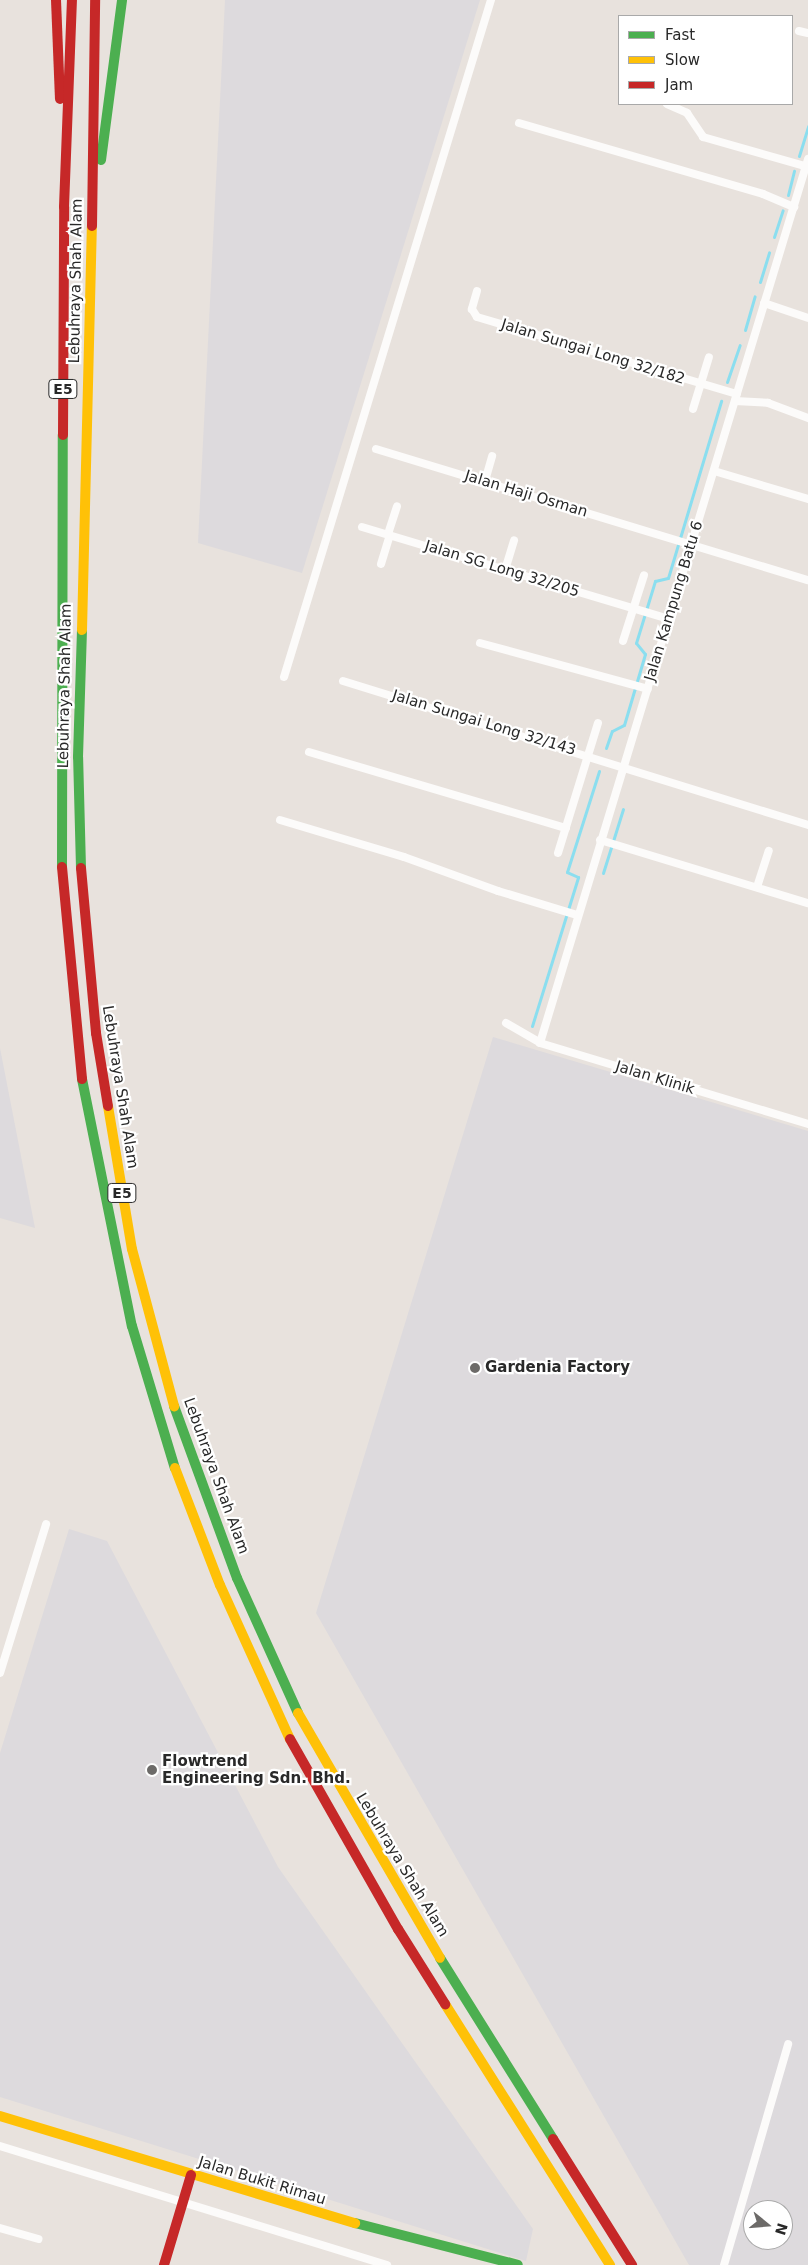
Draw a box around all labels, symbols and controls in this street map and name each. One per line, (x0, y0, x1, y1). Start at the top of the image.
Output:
legend (618, 15, 793, 105)
text: Fast (665, 26, 695, 44)
text: Slow (665, 51, 700, 69)
text: Jam (665, 76, 693, 94)
street label: Lebuhraya Shah Alam (66, 198, 86, 364)
street label: Jalan Sungai Long 32/182 (499, 315, 687, 389)
road number: E5 (48, 378, 78, 400)
street label: Jalan Haji Osman (462, 467, 590, 521)
street label: Jalan Kampung Batu 6 (641, 519, 707, 683)
street label: Jalan SG Long 32/205 (422, 537, 582, 601)
street label: Lebuhraya Shah Alam (55, 603, 75, 769)
street label: Jalan Sungai Long 32/143 (390, 686, 578, 760)
street label: Lebuhraya Shah Alam (98, 1004, 142, 1170)
street label: Jalan Klinik (613, 1057, 697, 1099)
road number: E5 (107, 1182, 137, 1204)
place label: Gardenia Factory (485, 1359, 630, 1377)
marker: Gardenia Factory (469, 1362, 481, 1374)
street label: Lebuhraya Shah Alam (179, 1396, 253, 1556)
place label: Flowtrend Engineering Sdn. Bhd. (162, 1752, 351, 1787)
marker: Flowtrend Engineering Sdn. Bhd. (146, 1764, 158, 1776)
street label: Lebuhraya Shah Alam (352, 1790, 452, 1940)
street label: Jalan Bukit Rimau (196, 2153, 328, 2209)
north arrow (743, 2200, 793, 2250)
text: N (772, 2221, 791, 2237)

